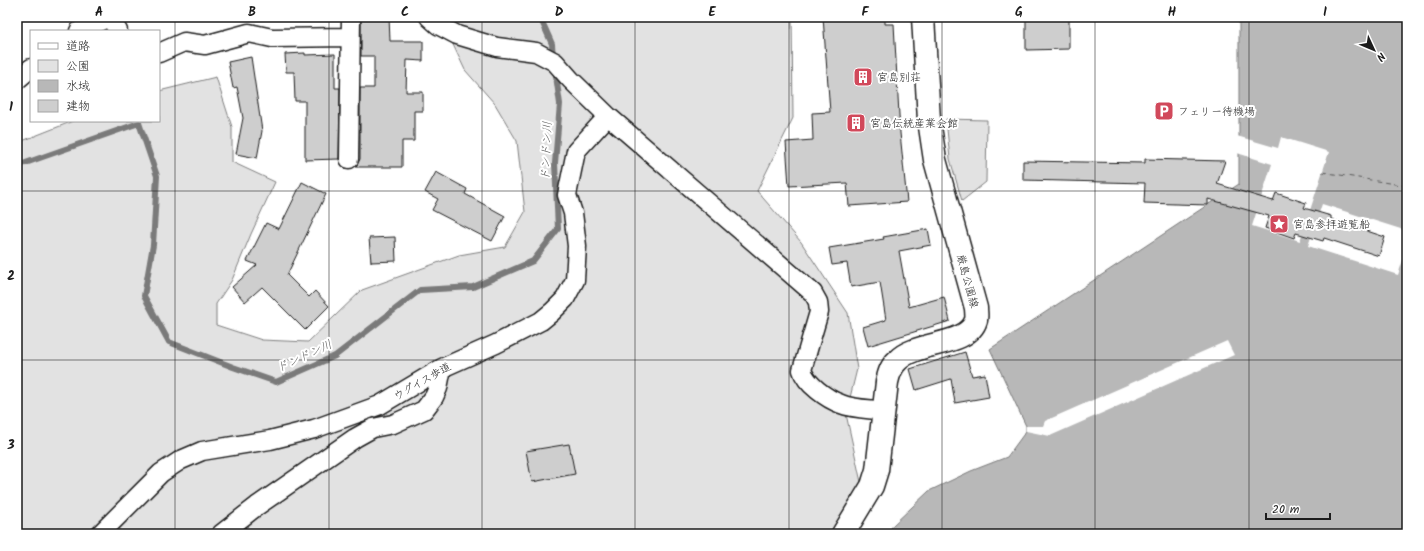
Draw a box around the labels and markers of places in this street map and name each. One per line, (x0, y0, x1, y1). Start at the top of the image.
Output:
building icon: 宮島別荘 (852, 66, 874, 88)
place label: 宮島別荘 (877, 69, 921, 87)
parking icon: フェリー待機場 (1153, 100, 1175, 122)
place label: フェリー待機場 (1178, 103, 1255, 121)
building icon: 宮島伝統産業会館 (845, 112, 867, 134)
place label: 宮島伝統産業会館 (870, 115, 958, 133)
place icon: 宮島参拝遊覧船 (1268, 213, 1290, 235)
place label: 宮島参拝遊覧船 (1293, 216, 1370, 234)

